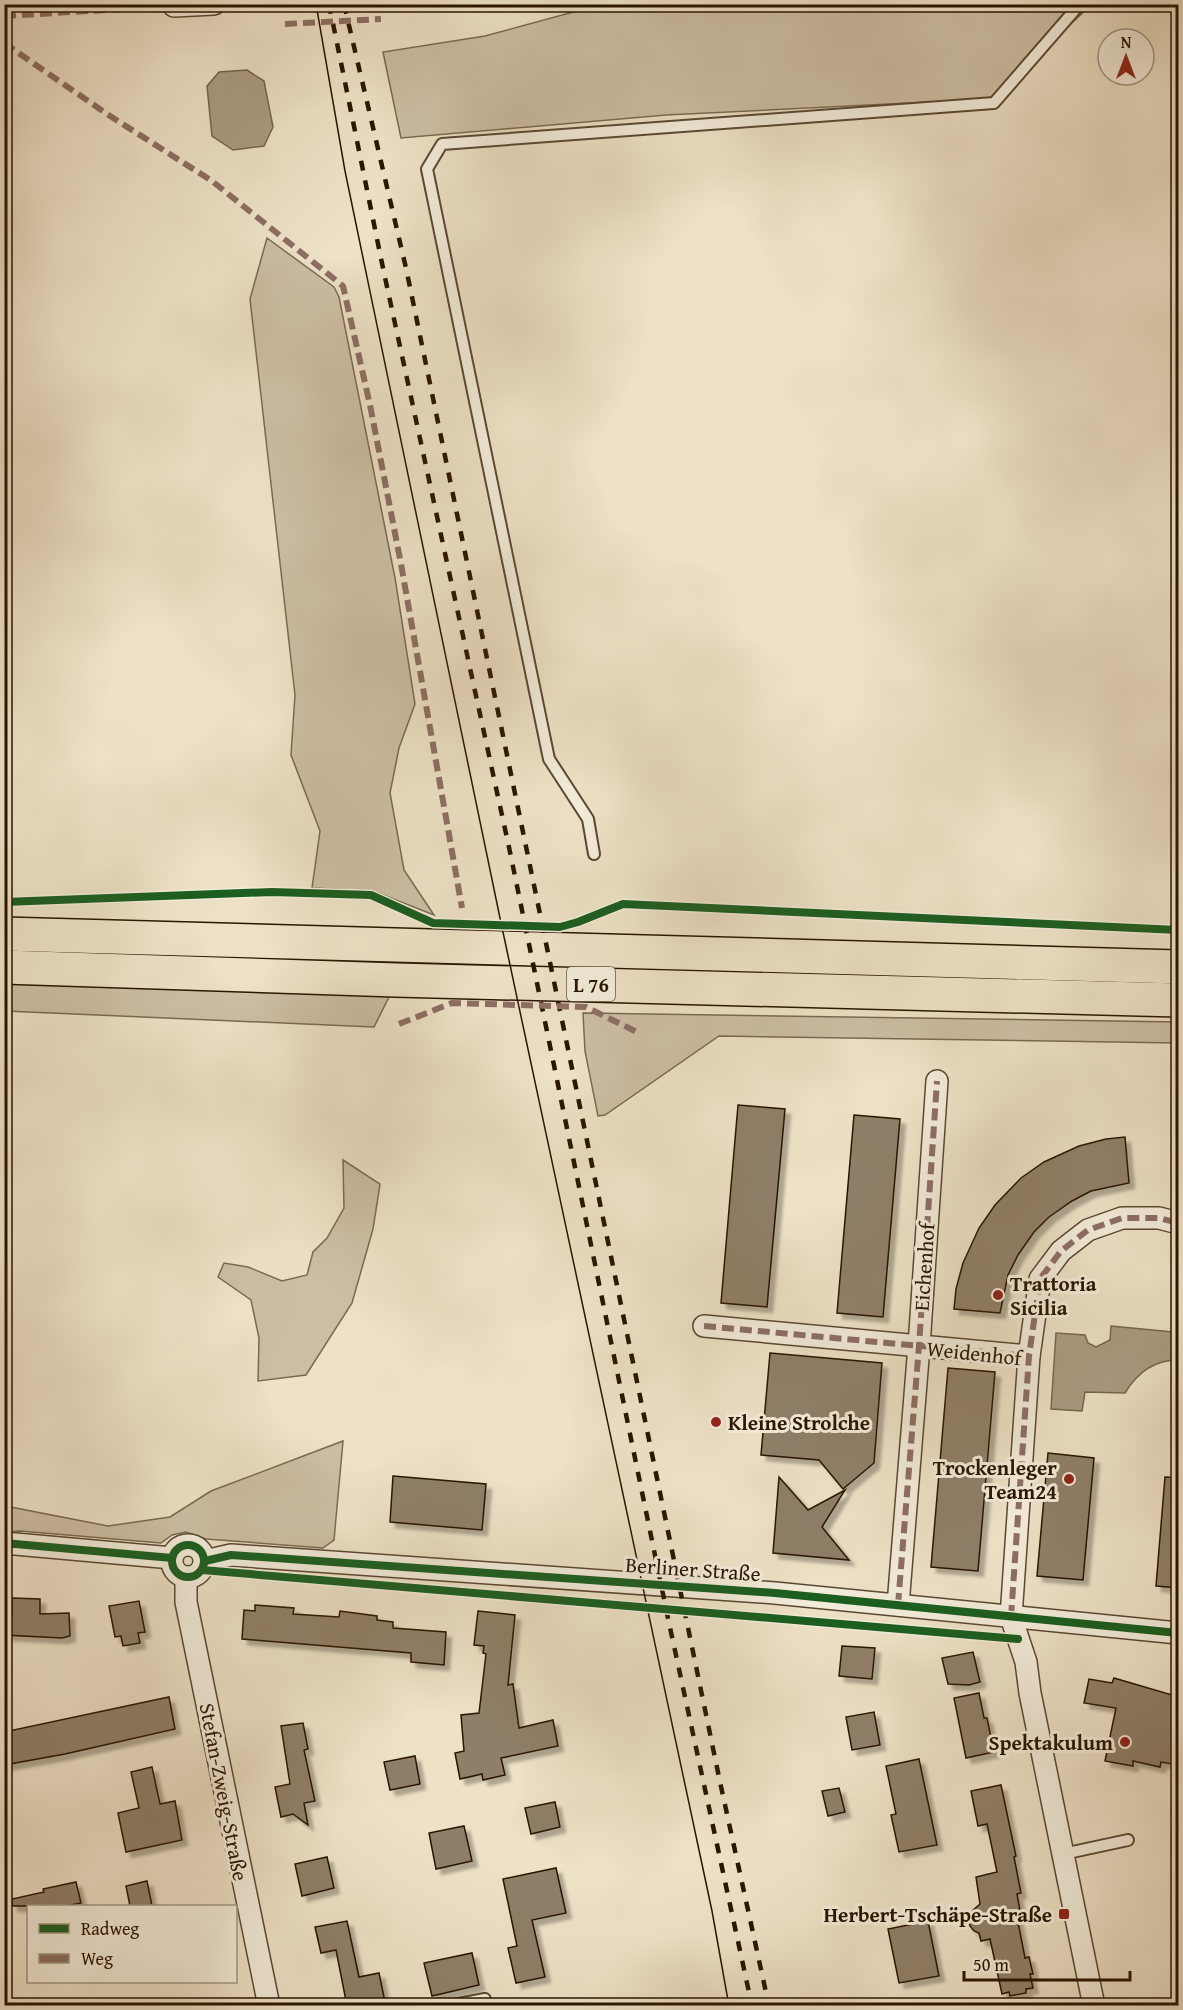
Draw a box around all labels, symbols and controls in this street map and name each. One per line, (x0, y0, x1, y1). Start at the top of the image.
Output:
north arrow (1096, 27, 1156, 87)
text: N (1121, 30, 1132, 54)
road number: L 76 (567, 967, 615, 1001)
street label: Eichenhof (905, 1220, 943, 1312)
place label: Trattoria Sicilia (1010, 1268, 1097, 1323)
marker: Trattoria Sicilia (991, 1288, 1005, 1302)
street label: Weidenhof (925, 1333, 1025, 1374)
place label: Kleine Strolche (728, 1407, 870, 1438)
marker: Kleine Strolche (709, 1415, 723, 1429)
place label: Trockenleger Team24 (933, 1452, 1057, 1507)
marker: Trockenleger Team24 (1062, 1472, 1076, 1486)
street label: Berliner Straße (624, 1549, 762, 1589)
street label: Stefan-Zweig-Straße (192, 1700, 256, 1884)
place label: Spektakulum (989, 1727, 1113, 1758)
marker: Spektakulum (1118, 1735, 1132, 1749)
place label: Herbert-Tschäpe-Straße (824, 1899, 1052, 1930)
legend (27, 1905, 237, 1983)
marker: Herbert-Tschäpe-Straße (1057, 1907, 1071, 1921)
text: Radweg (81, 1915, 139, 1942)
scale bar (964, 1944, 1130, 1982)
text: Weg (81, 1945, 113, 1972)
text: 50 m (973, 1951, 1009, 1978)

